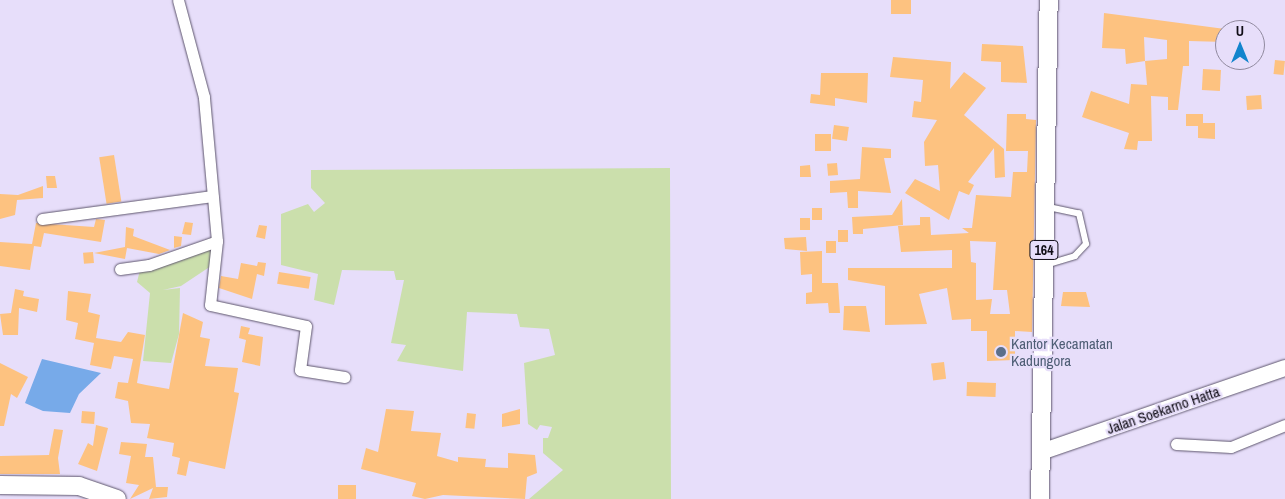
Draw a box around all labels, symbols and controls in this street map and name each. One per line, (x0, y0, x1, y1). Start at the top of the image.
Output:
north arrow (1215, 20, 1265, 70)
text: U (1236, 22, 1244, 40)
road number: 164 (1029, 238, 1059, 262)
place label: Kantor Kecamatan Kadungora (1011, 334, 1113, 369)
marker: Kantor Kecamatan Kadungora (995, 346, 1007, 358)
street label: Jalan Soekarno Hatta (1104, 382, 1222, 438)

